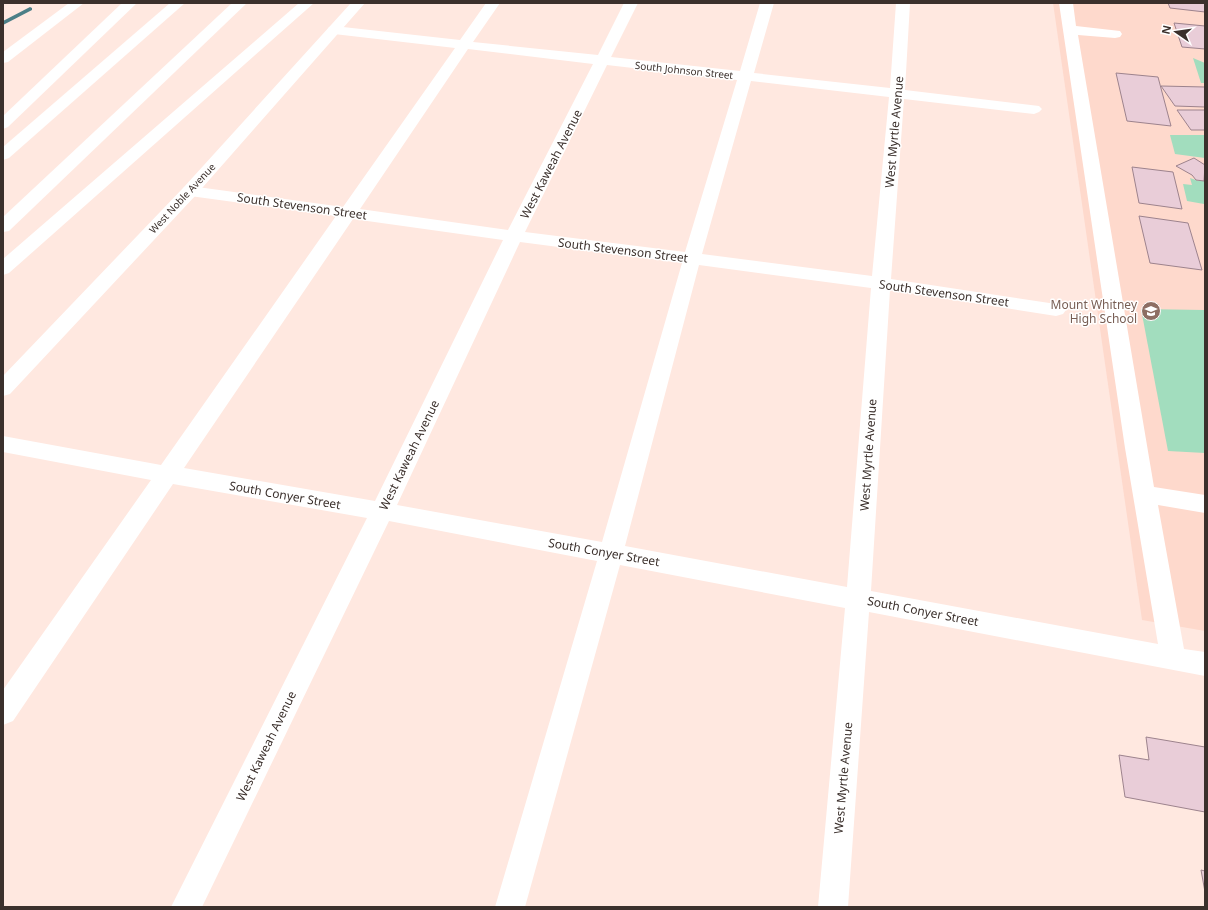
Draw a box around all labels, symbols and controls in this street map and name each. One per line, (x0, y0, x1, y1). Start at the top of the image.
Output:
north arrow (1156, 12, 1196, 52)
text: N (1157, 24, 1174, 36)
street label: South Johnson Street (634, 58, 734, 82)
street label: West Myrtle Avenue (881, 75, 907, 189)
street label: West Kaweah Avenue (516, 106, 586, 222)
street label: West Noble Avenue (146, 160, 219, 236)
street label: South Stevenson Street (236, 188, 369, 224)
street label: South Stevenson Street (557, 234, 690, 266)
street label: South Stevenson Street (878, 275, 1011, 311)
place label: Mount Whitney High School (1051, 296, 1138, 327)
school or university icon: Mount Whitney High School (1140, 300, 1162, 322)
street label: West Kaweah Avenue (375, 397, 443, 513)
street label: West Myrtle Avenue (856, 398, 880, 512)
street label: South Conyer Street (228, 477, 343, 513)
street label: South Conyer Street (547, 534, 662, 570)
street label: South Conyer Street (866, 592, 981, 630)
street label: West Kaweah Avenue (232, 688, 300, 804)
street label: West Myrtle Avenue (830, 721, 856, 835)

